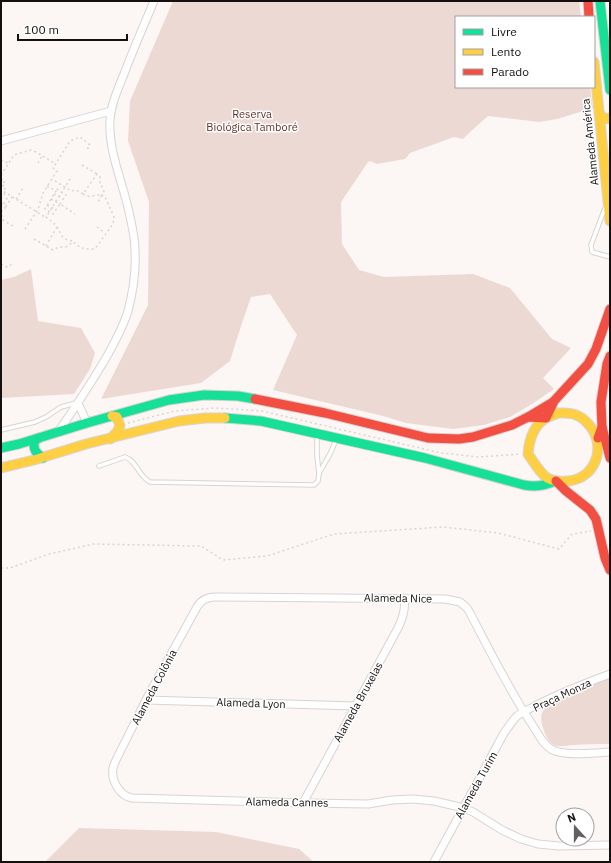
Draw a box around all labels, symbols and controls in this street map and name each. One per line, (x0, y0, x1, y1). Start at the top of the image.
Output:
scale bar (18, 16, 127, 42)
legend (455, 16, 595, 88)
text: 100 m (24, 22, 59, 37)
text: Livre (491, 24, 517, 39)
text: Lento (491, 44, 521, 59)
text: Parado (491, 64, 529, 79)
street label: Alameda América (578, 98, 602, 186)
park label: Reserva Biológica Tamboré (206, 107, 298, 134)
street label: Alameda Nice (364, 590, 432, 606)
street label: Alameda Colônia (128, 647, 180, 727)
street label: Alameda Bruxelas (330, 659, 386, 745)
street label: Praça Monza (531, 675, 594, 715)
street label: Alameda Lyon (216, 695, 286, 711)
street label: Alameda Turim (452, 749, 500, 821)
street label: Alameda Cannes (245, 794, 329, 810)
north arrow (555, 807, 595, 847)
text: N (565, 810, 578, 826)

